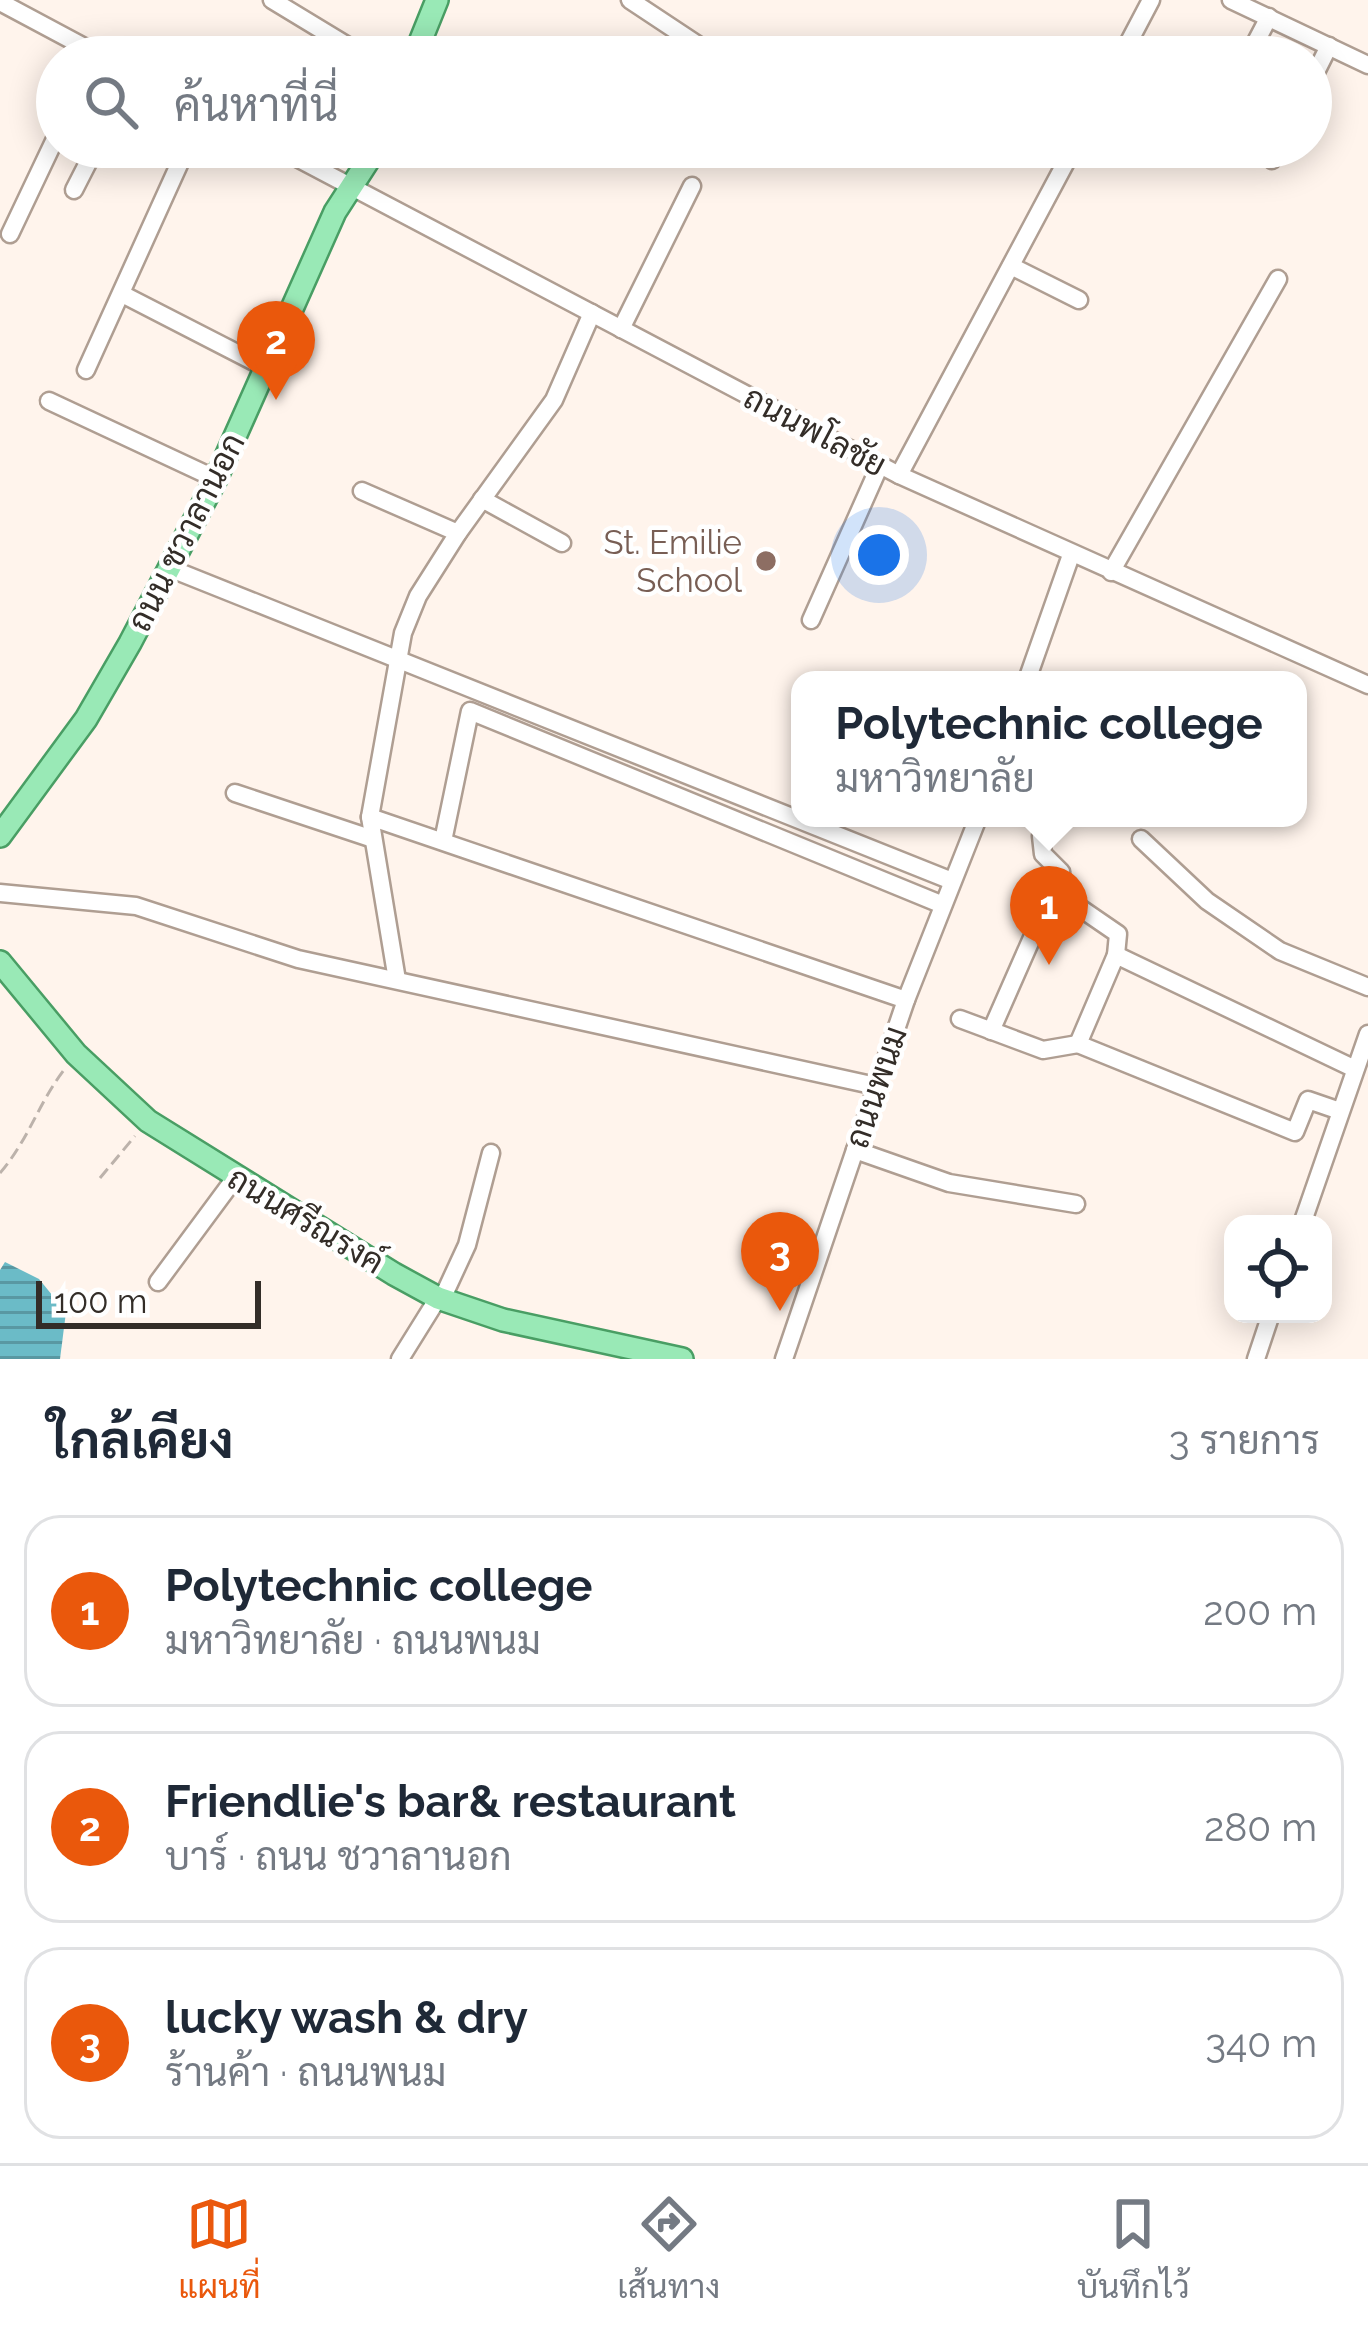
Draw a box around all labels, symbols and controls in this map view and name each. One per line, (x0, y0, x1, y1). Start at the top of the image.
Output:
search box (36, 36, 1332, 168)
icon: search (78, 69, 144, 135)
text: ค้นหาที่นี่ (174, 79, 338, 132)
pin: 2 (237, 301, 315, 400)
street label: ถนนพโลชัย (737, 376, 893, 485)
street label: ถนน ชวาลานอก (119, 426, 253, 638)
place label: St. Emilie School (604, 523, 743, 600)
your location (849, 525, 909, 585)
marker: St. Emilie School (753, 548, 779, 574)
popup (791, 671, 1307, 827)
text: Polytechnic college (835, 697, 1263, 750)
text: มหาวิทยาลัย (835, 755, 1035, 801)
pin: 1 (1010, 866, 1088, 965)
street label: ถนนพนม (837, 1021, 915, 1153)
street label: ถนนศรีณรงค์ (221, 1158, 391, 1282)
pin: 3 (741, 1212, 819, 1311)
map controls (1224, 1215, 1332, 1323)
button: locate (1224, 1215, 1332, 1323)
scale bar (36, 1275, 261, 1328)
text: 100 m (54, 1282, 147, 1321)
text: ใกล้เคียง (48, 1410, 234, 1470)
text: 3 รายการ (1169, 1417, 1320, 1463)
text: Polytechnic college (165, 1559, 592, 1612)
text: 1 (80, 1588, 100, 1634)
text: 200 m (1203, 1588, 1317, 1634)
text: มหาวิทยาลัย · ถนนพนม (165, 1617, 541, 1663)
text: Friendlie's bar& restaurant (165, 1775, 736, 1828)
text: 2 (79, 1804, 101, 1850)
text: 280 m (1204, 1804, 1317, 1850)
text: บาร์ · ถนน ชวาลานอก (165, 1833, 512, 1879)
text: lucky wash & dry (165, 1991, 528, 2044)
text: 3 (79, 2020, 101, 2066)
text: 340 m (1205, 2020, 1317, 2066)
text: ร้านค้า · ถนนพนม (165, 2049, 447, 2095)
tab: แผนที่ (178, 2191, 261, 2306)
tab: เส้นทาง (617, 2191, 720, 2306)
tab: บันทึกไว้ (1077, 2191, 1190, 2306)

